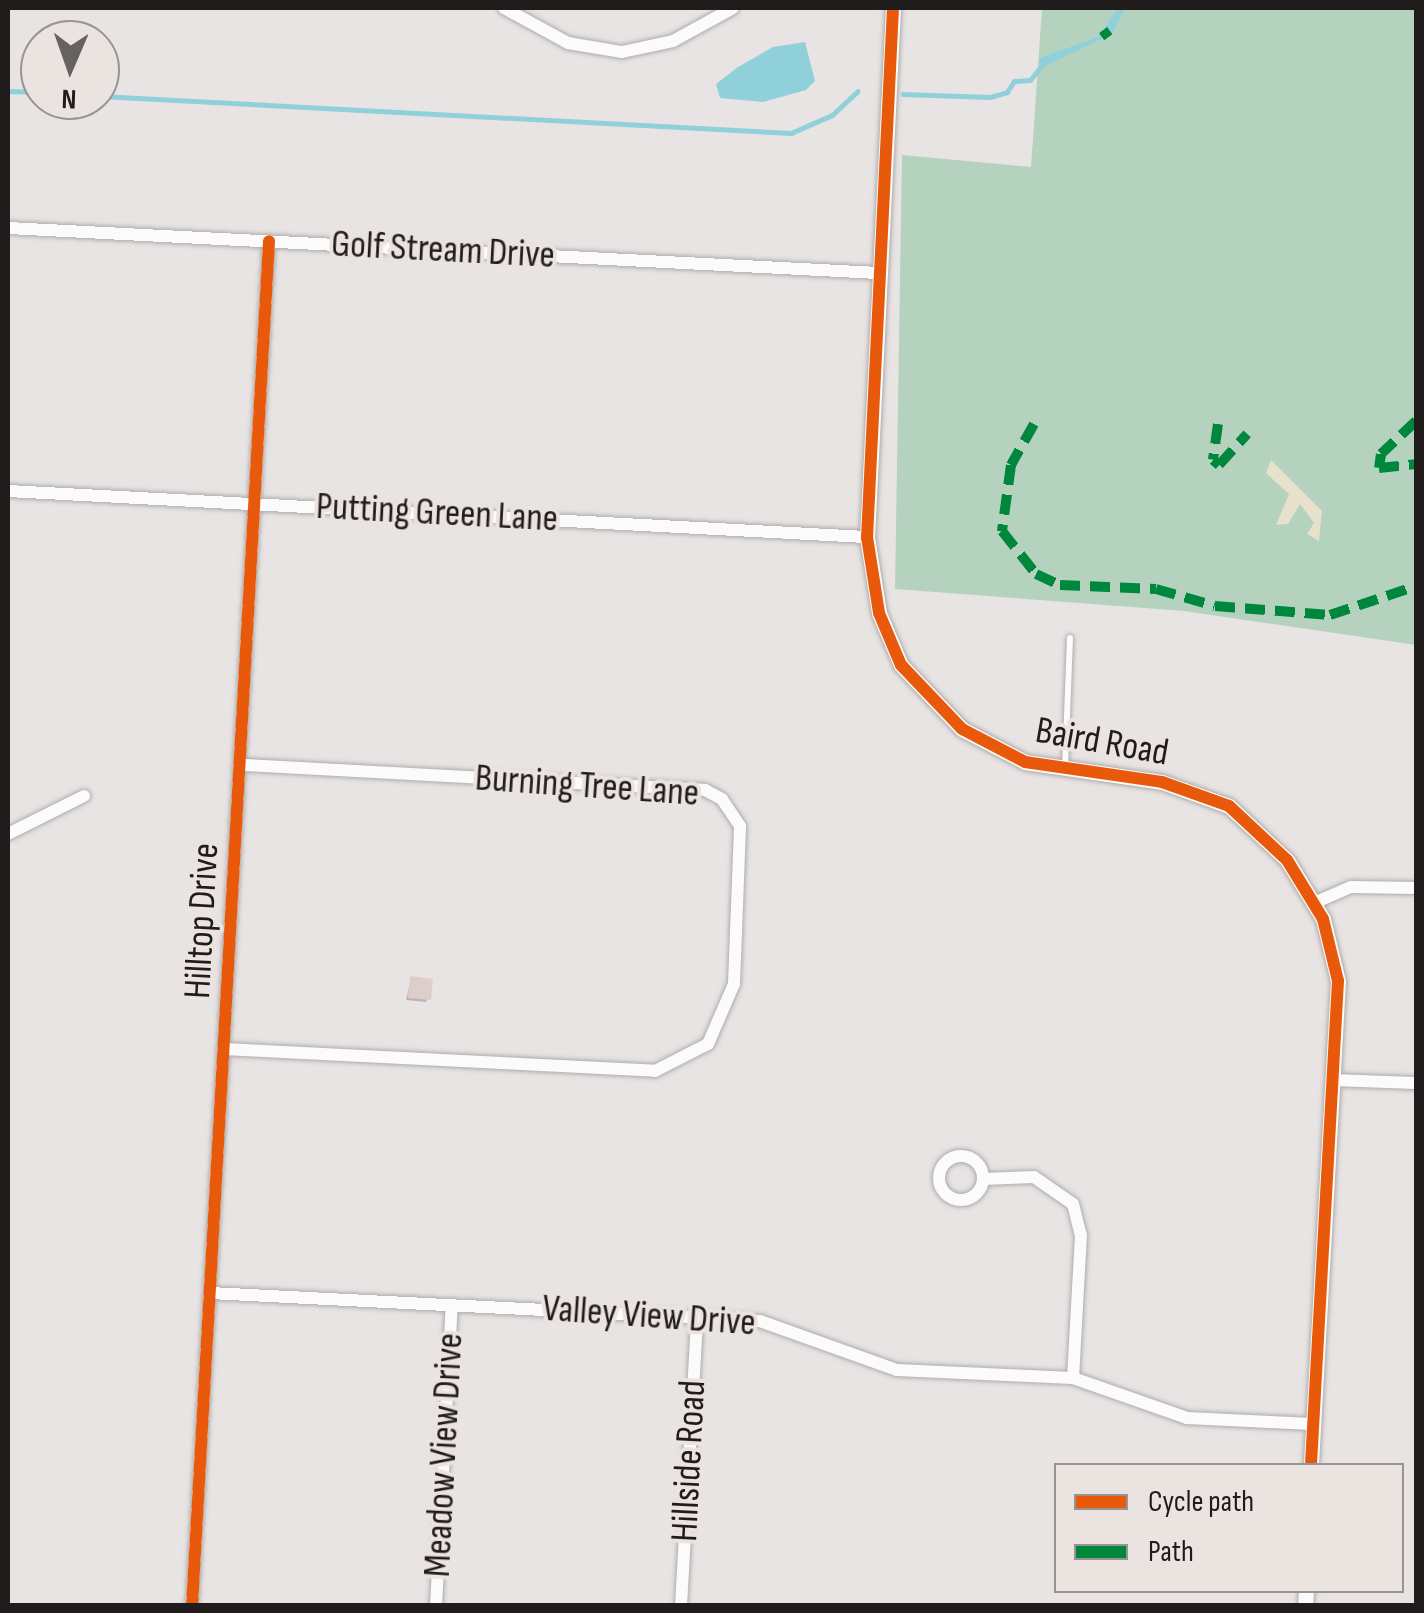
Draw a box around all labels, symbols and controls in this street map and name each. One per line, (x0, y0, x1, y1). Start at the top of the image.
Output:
north arrow (20, 20, 120, 120)
text: N (61, 82, 77, 115)
street label: Golf Stream Drive (330, 221, 556, 279)
street label: Putting Green Lane (315, 484, 559, 542)
street label: Baird Road (1032, 708, 1172, 776)
street label: Burning Tree Lane (474, 755, 700, 817)
street label: Hilltop Drive (175, 842, 229, 1000)
street label: Valley View Drive (541, 1286, 757, 1346)
street label: Meadow View Drive (415, 1332, 473, 1578)
street label: Hillside Road (662, 1379, 716, 1543)
legend (1054, 1463, 1404, 1593)
text: Cycle path (1148, 1484, 1254, 1520)
text: Path (1148, 1534, 1194, 1570)

